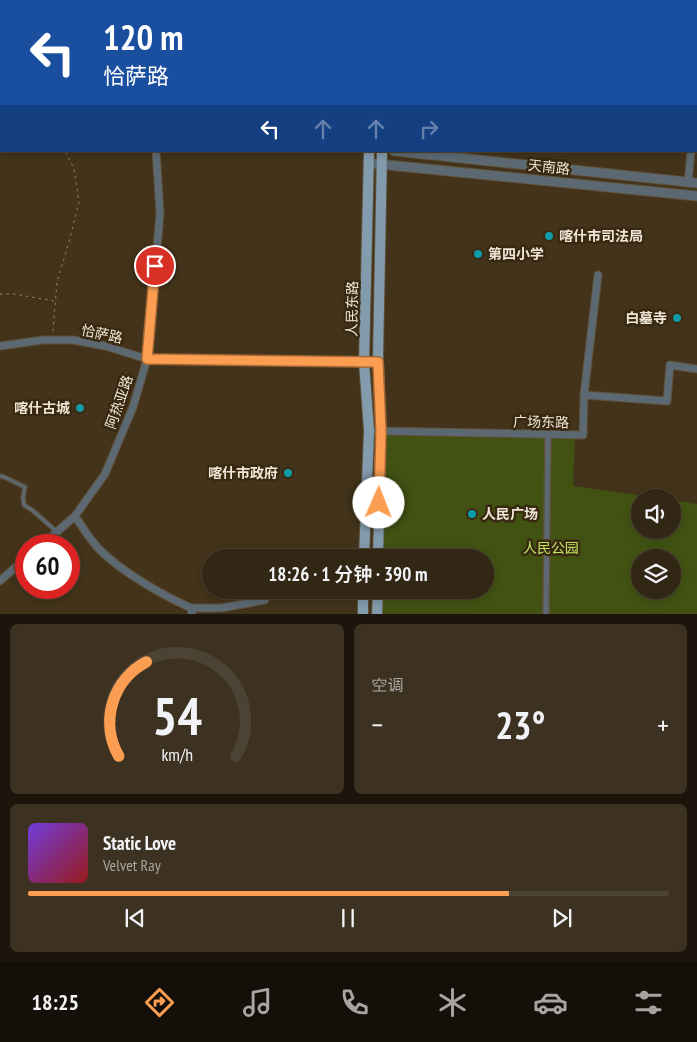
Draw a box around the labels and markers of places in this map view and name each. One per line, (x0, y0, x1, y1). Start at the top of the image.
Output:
place label: 喀什市司法局 (559, 227, 643, 245)
marker: 喀什市司法局 (543, 230, 555, 242)
pin (134, 245, 176, 287)
place label: 第四小学 (488, 245, 544, 263)
marker: 第四小学 (472, 248, 484, 260)
place label: 白墓寺 (625, 309, 667, 327)
marker: 白墓寺 (671, 312, 683, 324)
place label: 喀什古城 (14, 399, 70, 417)
marker: 喀什古城 (74, 402, 86, 414)
place label: 喀什市政府 (208, 464, 278, 482)
marker: 喀什市政府 (282, 467, 294, 479)
place label: 人民广场 (482, 505, 538, 523)
marker: 人民广场 (466, 508, 478, 520)

